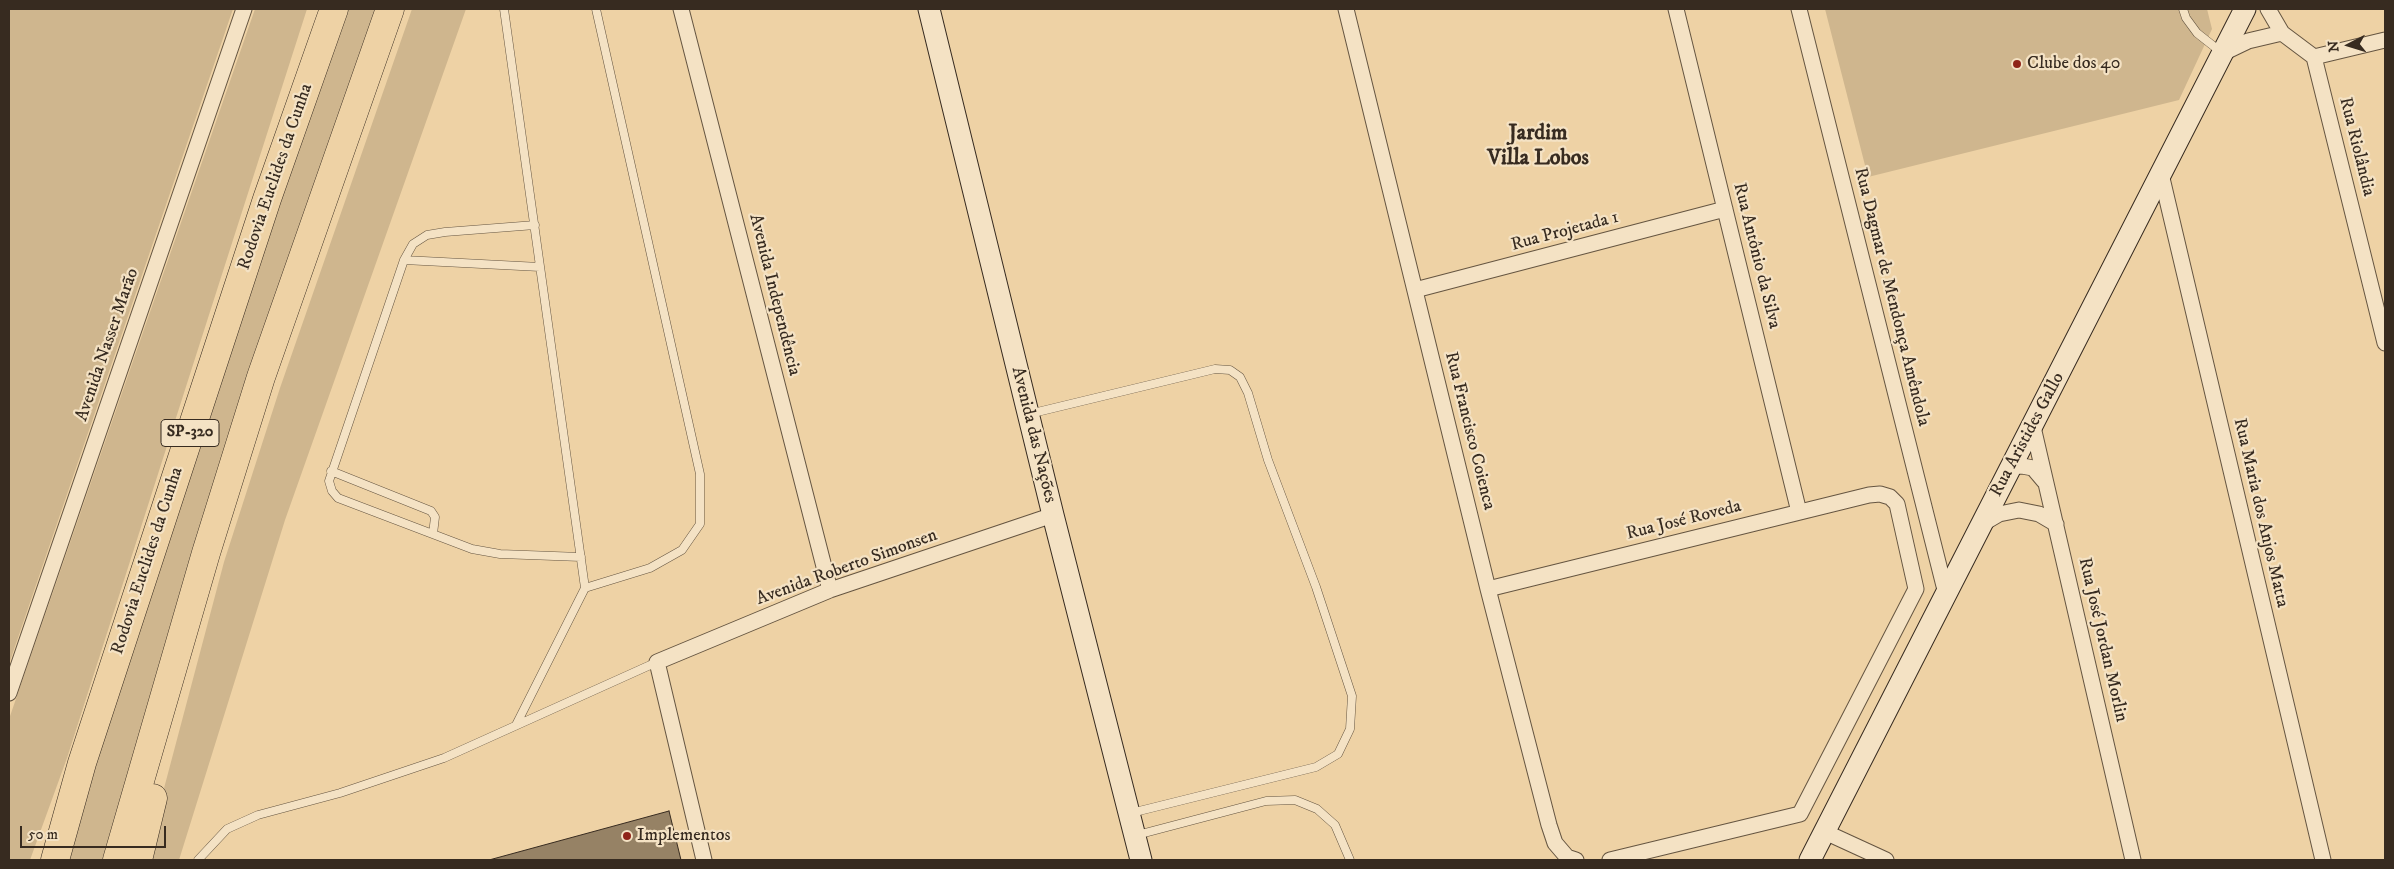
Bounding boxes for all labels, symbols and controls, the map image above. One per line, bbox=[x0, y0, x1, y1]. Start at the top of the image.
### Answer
north arrow bbox=[2324, 20, 2374, 70]
text: N bbox=[2325, 40, 2344, 53]
place label: Clube dos 40 bbox=[2027, 53, 2120, 75]
marker: Clube dos 40 bbox=[2011, 58, 2023, 70]
street label: Rodovia Euclides da Cunha bbox=[234, 81, 318, 273]
street label: Rua Riolândia bbox=[2333, 95, 2379, 199]
district label: Jardim Villa Lobos bbox=[1487, 121, 1589, 172]
street label: Rua Dagmar de Mendonça Amêndola bbox=[1848, 165, 1934, 429]
street label: Rua Antônio da Silva bbox=[1727, 181, 1785, 331]
street label: Rua Projetada 1 bbox=[1509, 207, 1621, 257]
street label: Avenida Independência bbox=[743, 212, 805, 378]
street label: Avenida Nasser Marão bbox=[72, 266, 144, 424]
street label: Rua Francisco Coienca bbox=[1439, 350, 1499, 512]
street label: Avenida das Nações bbox=[1006, 365, 1060, 505]
street label: Rua Aristides Gallo bbox=[1986, 369, 2070, 501]
street label: Rua Maria dos Anjos Matta bbox=[2228, 416, 2292, 610]
road number: SP-320 bbox=[161, 419, 219, 446]
street label: Rodovia Euclides da Cunha bbox=[108, 465, 188, 657]
street label: Rua José Roveda bbox=[1624, 496, 1744, 546]
street label: Avenida Roberto Simonsen bbox=[753, 525, 941, 611]
street label: Rua José Jordan Morlin bbox=[2073, 556, 2131, 724]
scale bar bbox=[22, 816, 169, 848]
text: 50 m bbox=[28, 825, 58, 844]
place label: Implementos bbox=[637, 825, 730, 847]
marker: Implementos bbox=[621, 830, 633, 842]

